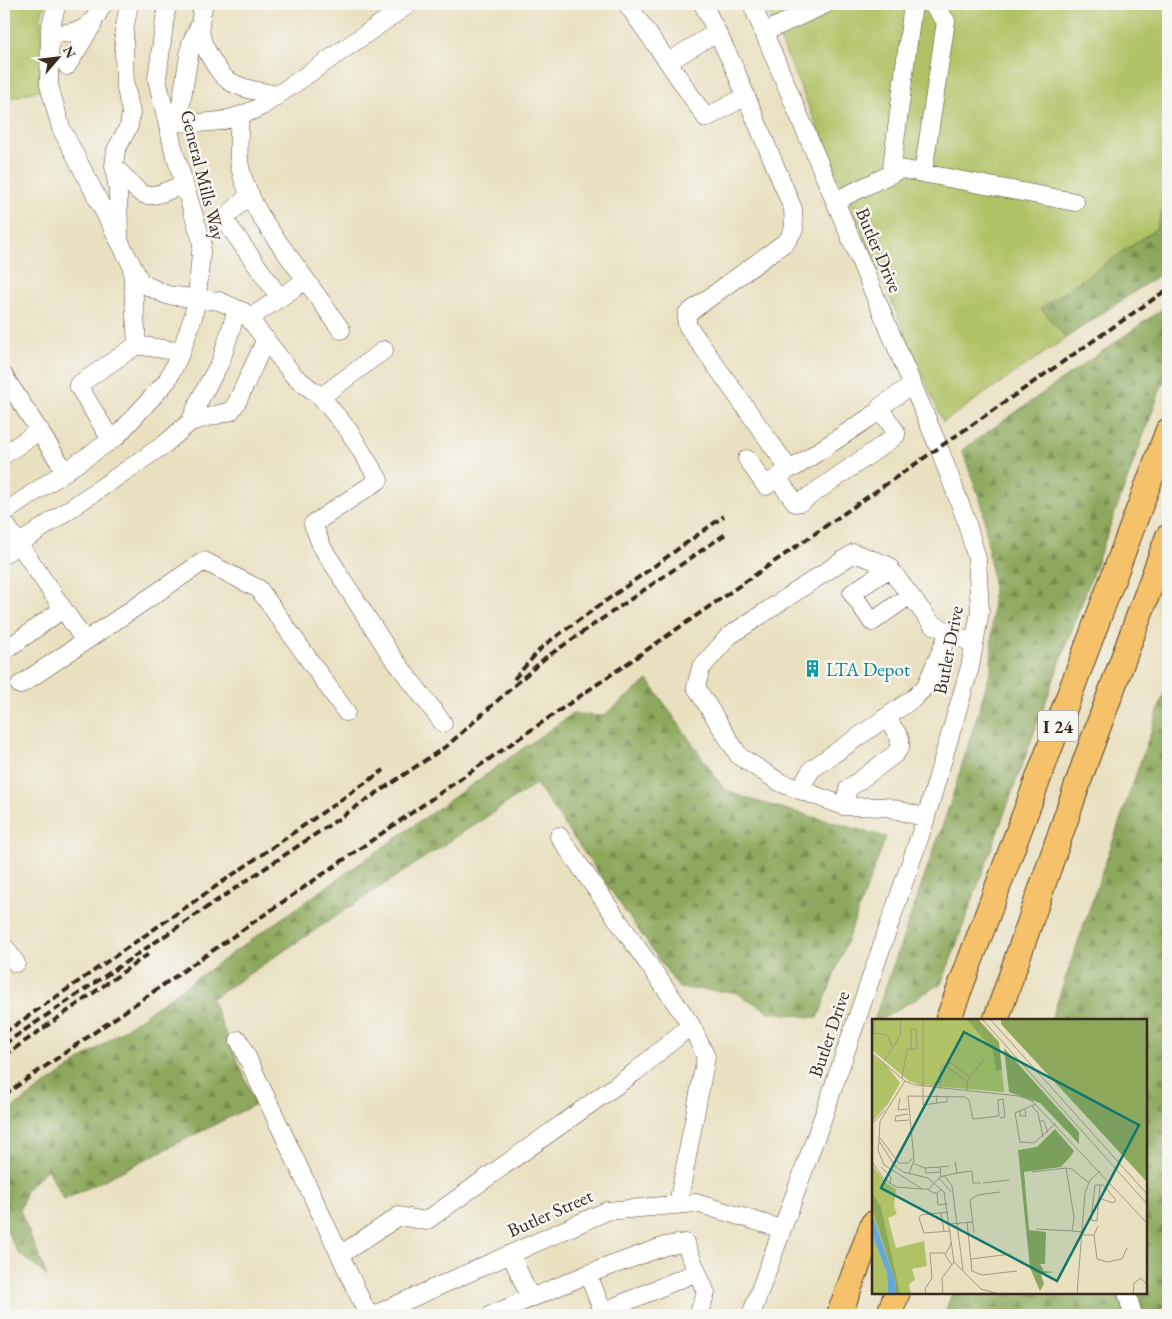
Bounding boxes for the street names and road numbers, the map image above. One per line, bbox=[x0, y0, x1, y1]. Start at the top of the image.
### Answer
street label: General Mills Way bbox=[175, 107, 231, 243]
street label: Butler Drive bbox=[850, 204, 908, 296]
street label: Butler Drive bbox=[927, 604, 969, 696]
road number: I 24 bbox=[1038, 710, 1078, 741]
street label: Butler Drive bbox=[803, 987, 855, 1081]
street label: Butler Street bbox=[503, 1183, 597, 1243]

